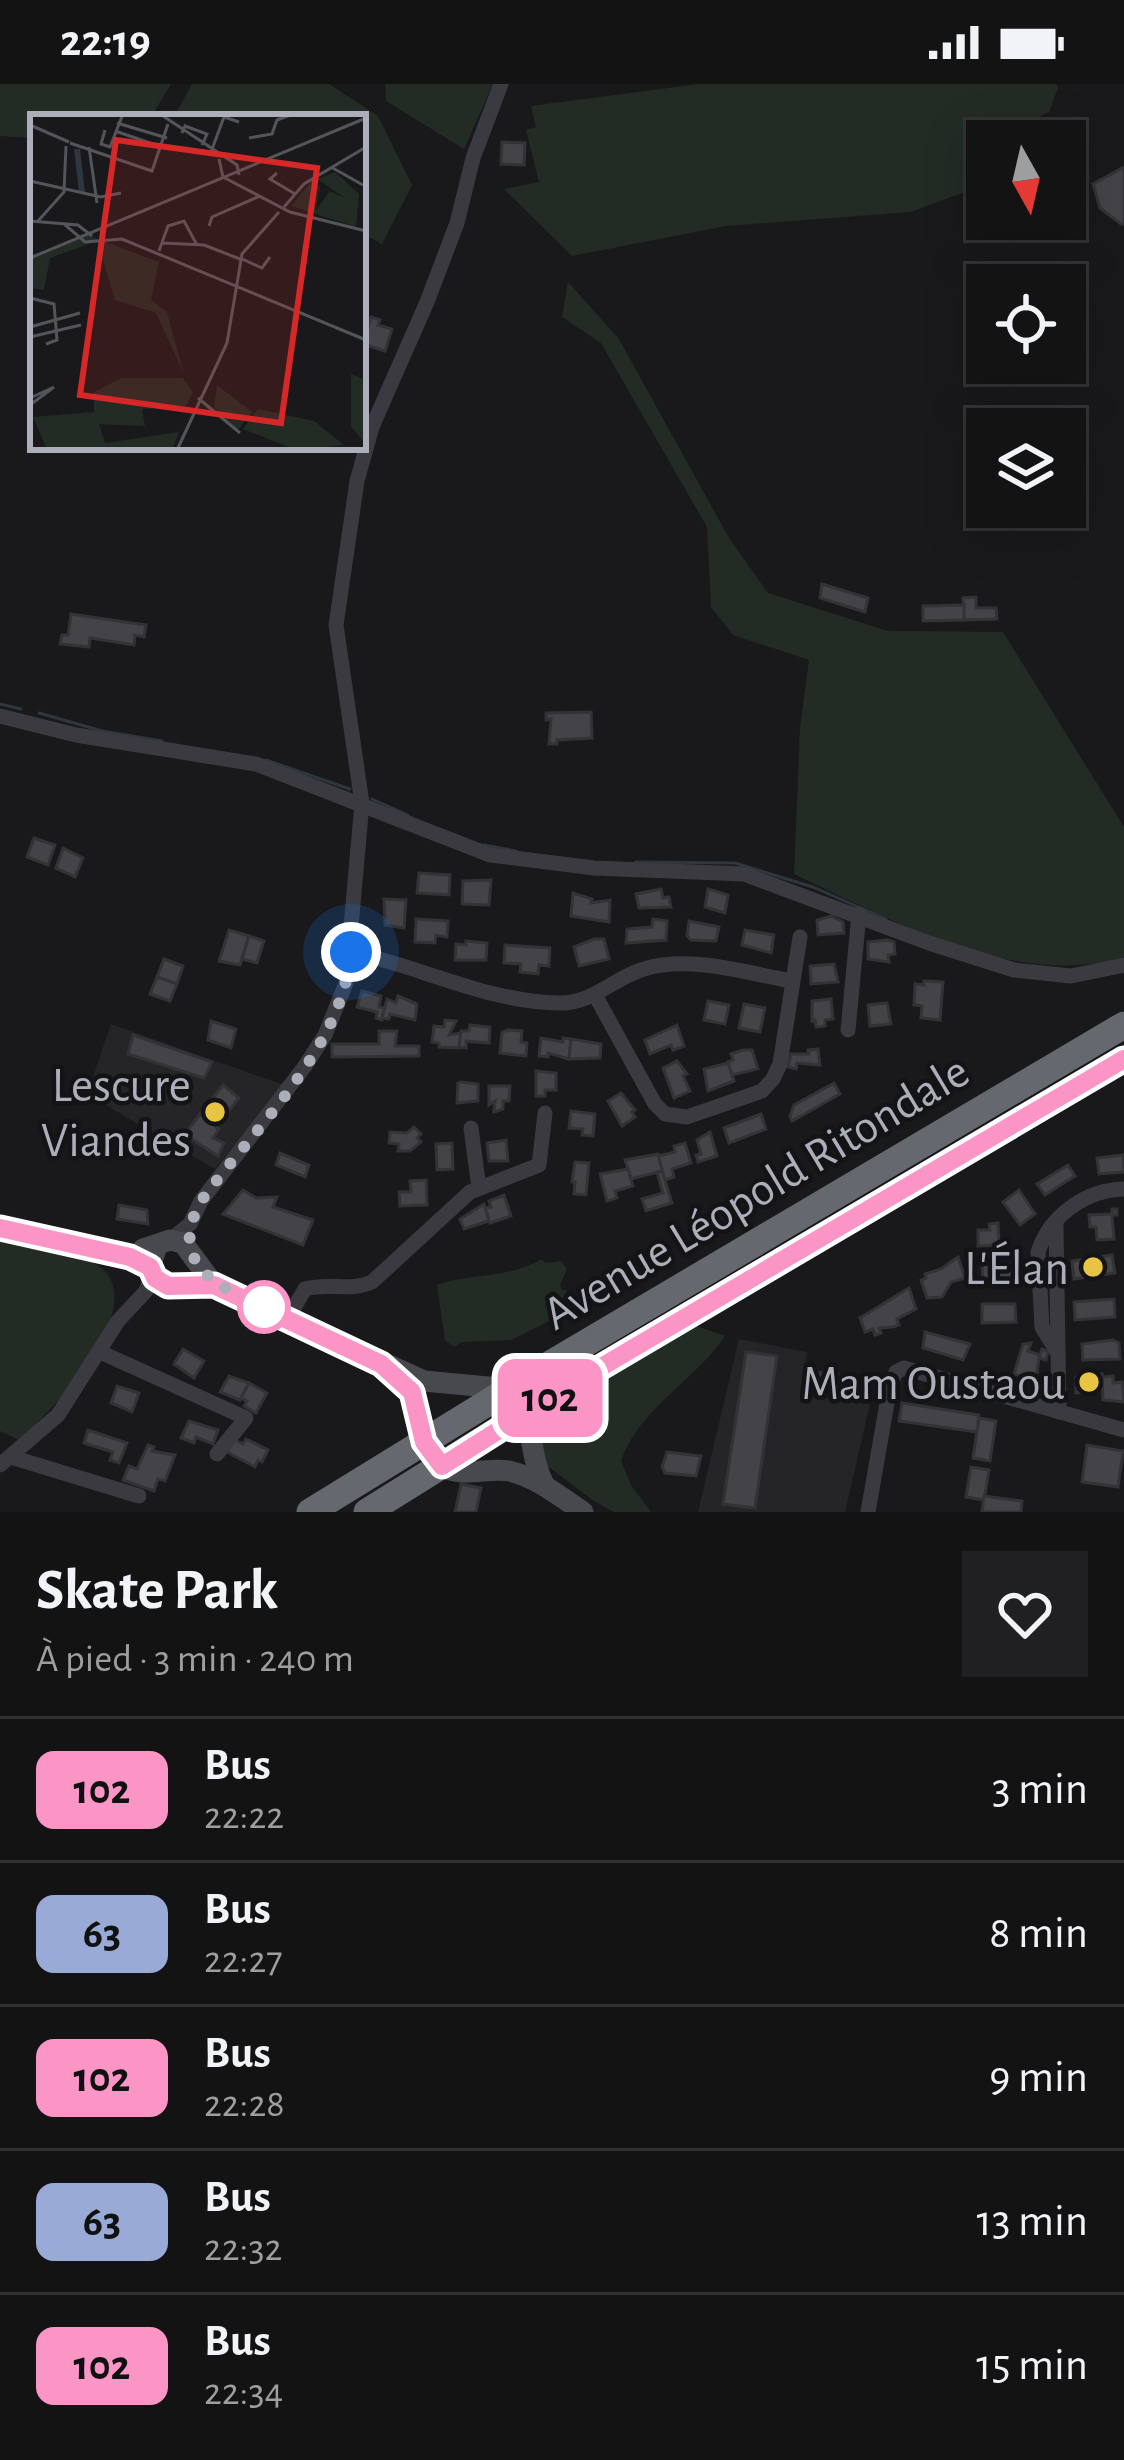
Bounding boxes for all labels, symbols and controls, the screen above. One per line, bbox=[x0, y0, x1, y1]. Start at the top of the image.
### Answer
text: 22:19 bbox=[60, 19, 151, 64]
inset map bbox=[30, 114, 366, 450]
north arrow bbox=[966, 120, 1086, 240]
map controls bbox=[966, 120, 1086, 528]
button: locate bbox=[966, 264, 1086, 384]
button: layers bbox=[966, 408, 1086, 528]
your location bbox=[321, 922, 381, 982]
street label: Avenue Léopold Ritondale bbox=[535, 1048, 978, 1340]
place label: Lescure Viandes bbox=[41, 1063, 191, 1166]
marker: Lescure Viandes bbox=[202, 1099, 228, 1125]
place label: L'Élan bbox=[964, 1241, 1069, 1294]
marker: L'Élan bbox=[1080, 1254, 1106, 1280]
unlabelled marker bbox=[239, 1282, 289, 1332]
line badge: 102 bbox=[481, 1359, 619, 1437]
place label: Mam Oustaou bbox=[801, 1361, 1065, 1409]
marker: Mam Oustaou bbox=[1076, 1369, 1102, 1395]
text: 102 bbox=[522, 1377, 578, 1419]
button: heart bbox=[962, 1551, 1088, 1677]
text: Skate Park bbox=[36, 1562, 278, 1619]
text: À pied · 3 min · 240 m bbox=[36, 1640, 354, 1679]
text: Bus bbox=[204, 1743, 271, 1788]
text: 3 min bbox=[992, 1767, 1088, 1812]
text: 102 bbox=[74, 1769, 130, 1811]
text: 22:22 bbox=[204, 1797, 284, 1836]
text: Bus bbox=[204, 1887, 271, 1932]
text: 8 min bbox=[989, 1911, 1088, 1956]
text: 63 bbox=[83, 1913, 121, 1955]
text: 22:27 bbox=[204, 1941, 282, 1980]
text: Bus bbox=[204, 2031, 271, 2076]
text: 9 min bbox=[989, 2055, 1088, 2100]
text: 102 bbox=[74, 2057, 130, 2099]
text: 22:28 bbox=[204, 2085, 285, 2124]
text: Bus bbox=[204, 2175, 271, 2220]
text: 13 min bbox=[976, 2199, 1088, 2244]
text: 63 bbox=[83, 2201, 121, 2243]
text: 22:32 bbox=[204, 2229, 282, 2268]
text: Bus bbox=[204, 2319, 271, 2364]
text: 15 min bbox=[976, 2343, 1088, 2388]
text: 102 bbox=[74, 2345, 130, 2387]
text: 22:34 bbox=[204, 2373, 283, 2412]

